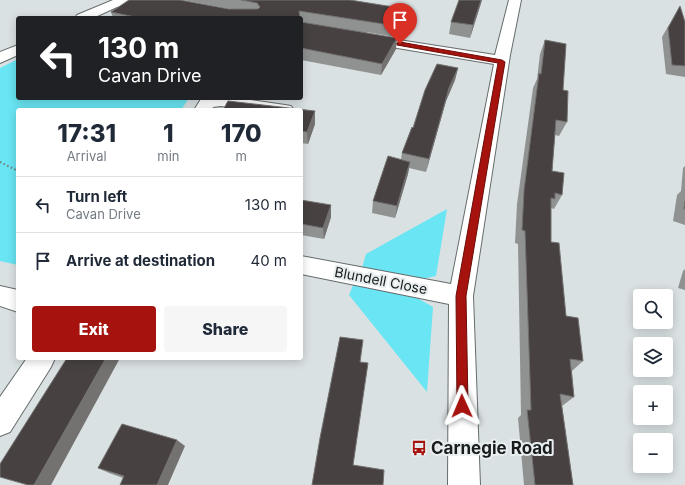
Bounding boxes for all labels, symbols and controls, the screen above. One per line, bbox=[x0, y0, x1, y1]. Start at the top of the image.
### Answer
pin bbox=[383, 3, 417, 44]
icon: arrive bbox=[389, 9, 411, 31]
text: 130 m bbox=[98, 31, 179, 65]
icon: left bbox=[32, 32, 84, 84]
text: Cavan Drive bbox=[98, 65, 202, 86]
text: 17:31 bbox=[57, 119, 116, 148]
text: 1 bbox=[163, 119, 174, 148]
text: 170 bbox=[221, 119, 262, 148]
text: Arrival bbox=[67, 148, 107, 164]
text: min bbox=[157, 148, 180, 164]
text: m bbox=[236, 148, 247, 164]
text: Turn left bbox=[66, 187, 127, 206]
icon: left bbox=[32, 194, 54, 216]
text: 130 m bbox=[245, 195, 287, 214]
text: Cavan Drive bbox=[66, 206, 141, 222]
icon: arrive bbox=[32, 250, 54, 272]
text: Arrive at destination bbox=[66, 251, 215, 270]
text: 40 m bbox=[250, 251, 287, 270]
street label: Blundell Close bbox=[333, 263, 429, 297]
map controls bbox=[633, 289, 673, 473]
button: search bbox=[633, 289, 673, 329]
button: Exit bbox=[32, 306, 156, 352]
button: Share bbox=[164, 306, 287, 352]
button: layers bbox=[633, 337, 673, 377]
position arrow bbox=[441, 385, 483, 427]
button: + bbox=[633, 385, 673, 425]
button: − bbox=[633, 433, 673, 473]
place label: Carnegie Road bbox=[431, 438, 553, 458]
bus stop icon: Carnegie Road bbox=[410, 439, 428, 457]

